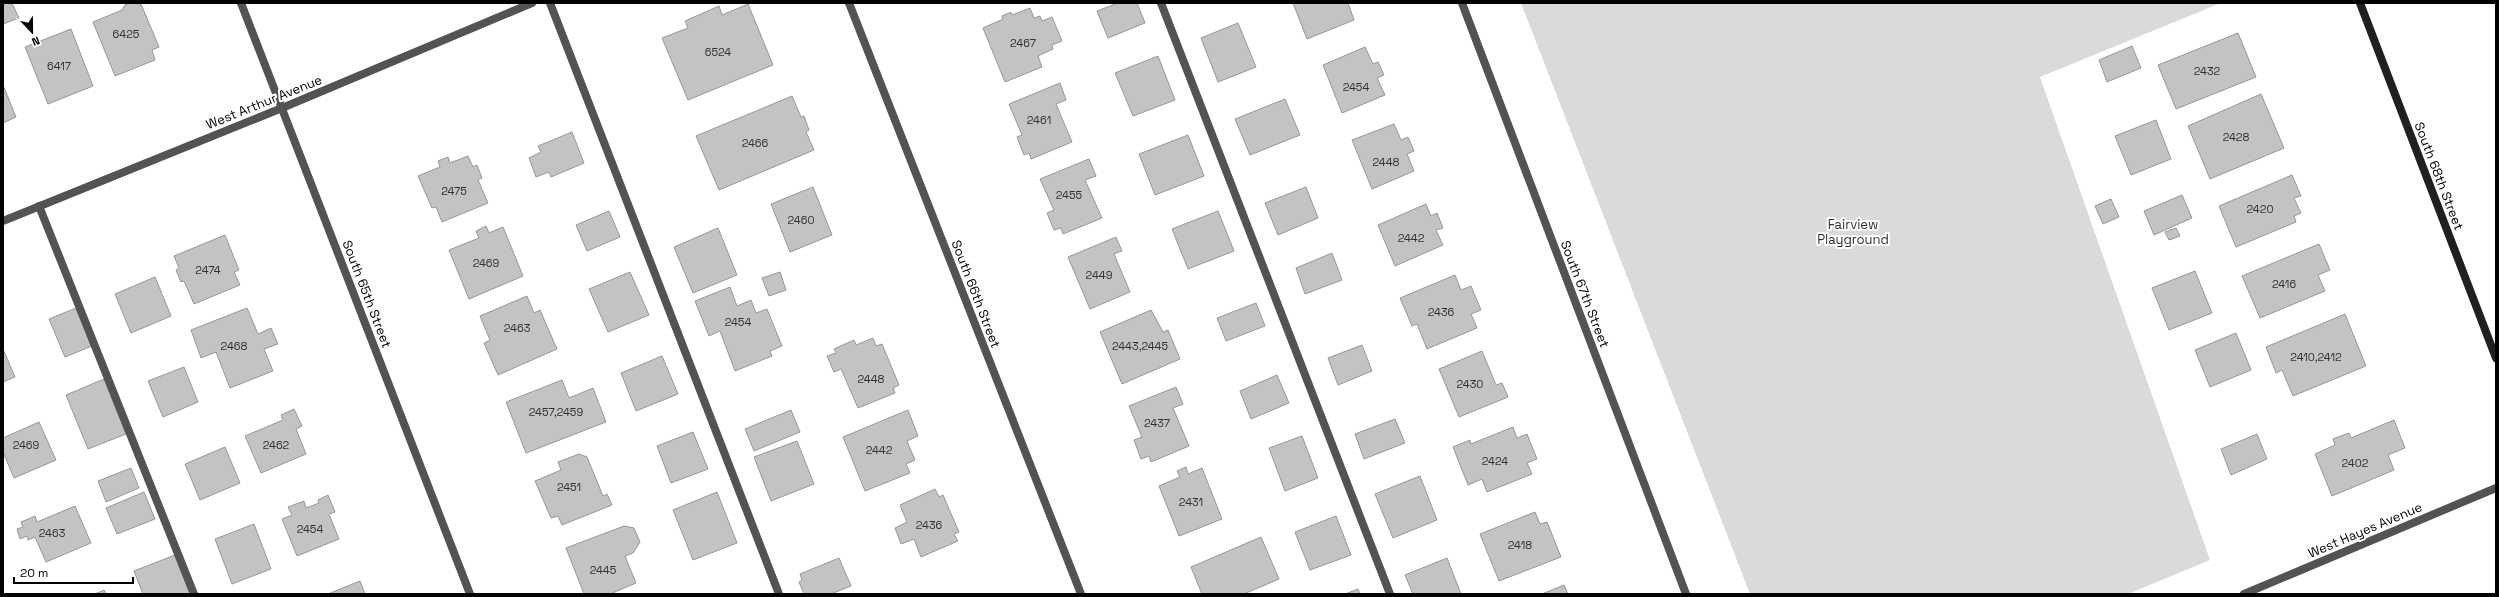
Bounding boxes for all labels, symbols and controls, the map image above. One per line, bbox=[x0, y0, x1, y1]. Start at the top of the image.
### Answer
north arrow bbox=[12, 12, 52, 52]
house number: 6425 bbox=[113, 27, 140, 41]
text: N bbox=[30, 33, 42, 49]
house number: 2467 bbox=[1010, 36, 1036, 50]
house number: 6524 bbox=[705, 45, 731, 59]
house number: 6417 bbox=[47, 59, 71, 73]
house number: 2432 bbox=[2194, 64, 2221, 78]
street label: West Arthur Avenue bbox=[204, 71, 324, 133]
house number: 2454 bbox=[1343, 80, 1369, 94]
house number: 2461 bbox=[1027, 113, 1051, 127]
street label: South 68th Street bbox=[2411, 120, 2467, 232]
house number: 2428 bbox=[2223, 130, 2249, 144]
house number: 2466 bbox=[742, 136, 769, 150]
house number: 2448 bbox=[1373, 155, 1400, 169]
house number: 2475 bbox=[441, 184, 467, 198]
house number: 2455 bbox=[1056, 188, 1083, 202]
house number: 2420 bbox=[2247, 202, 2273, 216]
house number: 2460 bbox=[788, 213, 814, 227]
park label: Fairview Playground bbox=[1817, 216, 1889, 248]
house number: 2442 bbox=[1398, 231, 1425, 245]
street label: South 65th Street bbox=[339, 238, 395, 350]
street label: South 66th Street bbox=[948, 238, 1004, 350]
street label: South 67th Street bbox=[1557, 238, 1613, 350]
house number: 2469 bbox=[473, 256, 500, 270]
house number: 2474 bbox=[195, 263, 221, 277]
house number: 2449 bbox=[1086, 268, 1113, 282]
house number: 2416 bbox=[2272, 277, 2296, 291]
house number: 2436 bbox=[1428, 305, 1455, 319]
house number: 2454 bbox=[725, 315, 751, 329]
house number: 2463 bbox=[504, 321, 531, 335]
house number: 2468 bbox=[221, 339, 248, 353]
house number: 2443,2445 bbox=[1112, 339, 1168, 353]
house number: 2410,2412 bbox=[2290, 350, 2342, 364]
house number: 2448 bbox=[858, 372, 885, 386]
house number: 2430 bbox=[1457, 377, 1483, 391]
house number: 2457,2459 bbox=[529, 405, 583, 419]
house number: 2437 bbox=[1144, 416, 1170, 430]
house number: 2469 bbox=[13, 438, 40, 452]
house number: 2462 bbox=[263, 438, 290, 452]
house number: 2442 bbox=[866, 443, 893, 457]
house number: 2424 bbox=[1482, 454, 1508, 468]
house number: 2402 bbox=[2342, 456, 2369, 470]
house number: 2451 bbox=[557, 480, 581, 494]
house number: 2431 bbox=[1179, 495, 1203, 509]
street label: West Hayes Avenue bbox=[2305, 498, 2425, 562]
house number: 2436 bbox=[916, 518, 943, 532]
house number: 2454 bbox=[297, 522, 323, 536]
house number: 2463 bbox=[39, 526, 66, 540]
house number: 2418 bbox=[1508, 538, 1532, 552]
scale bar bbox=[14, 559, 133, 585]
house number: 2445 bbox=[590, 563, 617, 577]
text: 20 m bbox=[20, 565, 48, 581]

